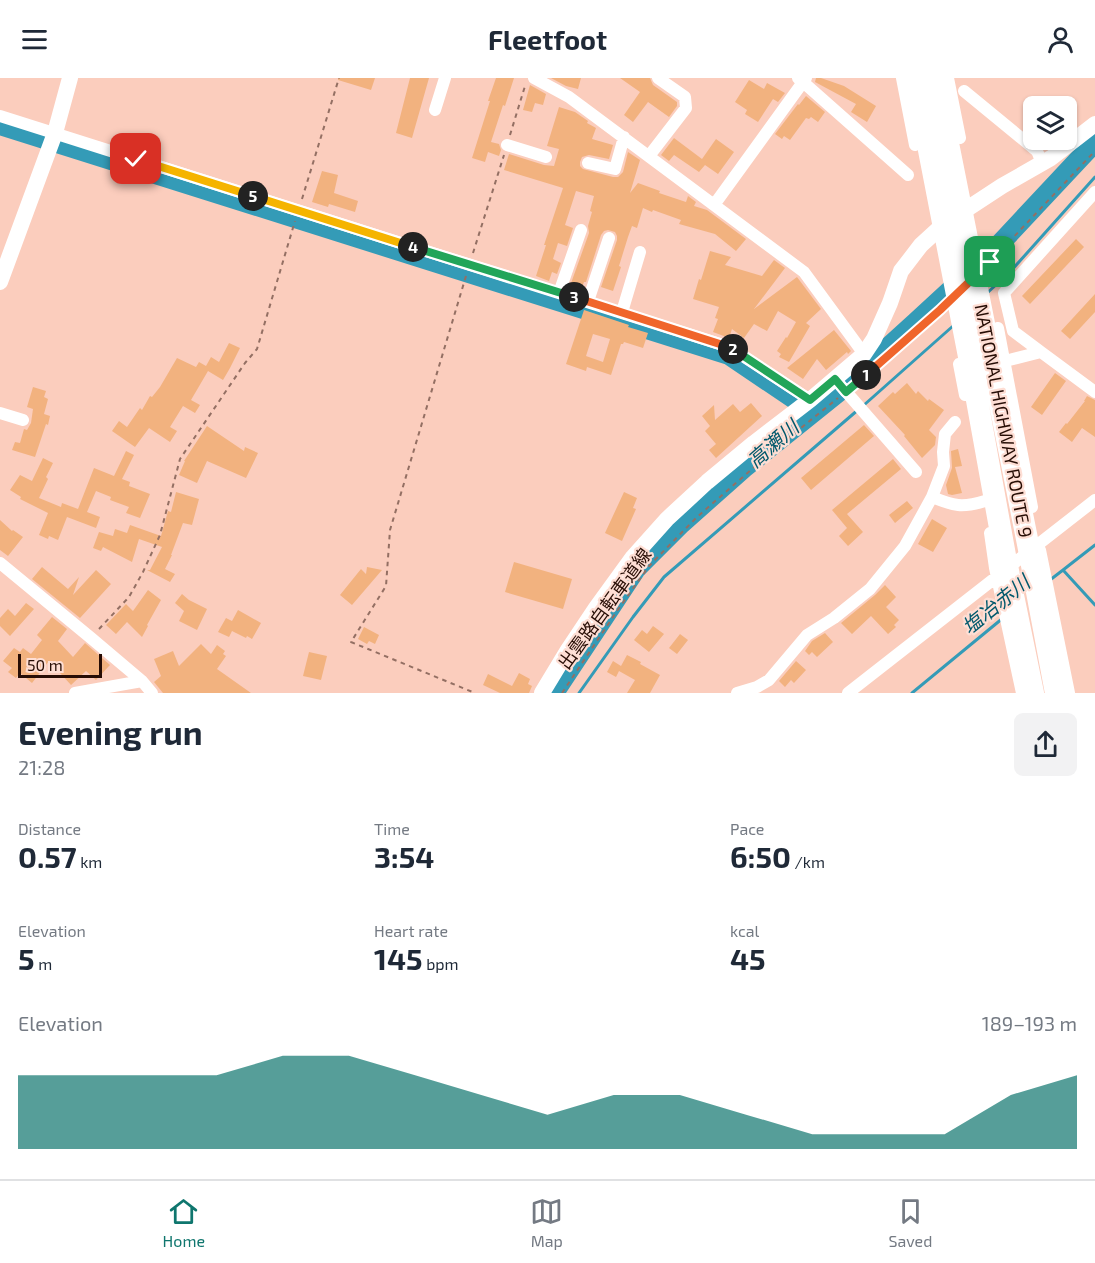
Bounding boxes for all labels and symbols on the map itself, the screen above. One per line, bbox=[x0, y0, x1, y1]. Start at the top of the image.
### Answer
pin bbox=[110, 133, 161, 184]
pin: 5 bbox=[238, 181, 268, 211]
pin: 4 bbox=[398, 232, 428, 262]
pin bbox=[964, 236, 1015, 287]
pin: 3 bbox=[559, 282, 589, 312]
street label: NATIONAL HIGHWAY ROUTE 9 bbox=[971, 302, 1037, 539]
pin: 2 bbox=[718, 334, 748, 364]
pin: 1 bbox=[851, 360, 881, 390]
water label: 高瀬川 bbox=[742, 413, 804, 472]
street label: 出雲路自転車道線 bbox=[553, 544, 655, 673]
water label: 塩冶赤川 bbox=[957, 568, 1036, 639]
scale bar bbox=[18, 651, 102, 678]

